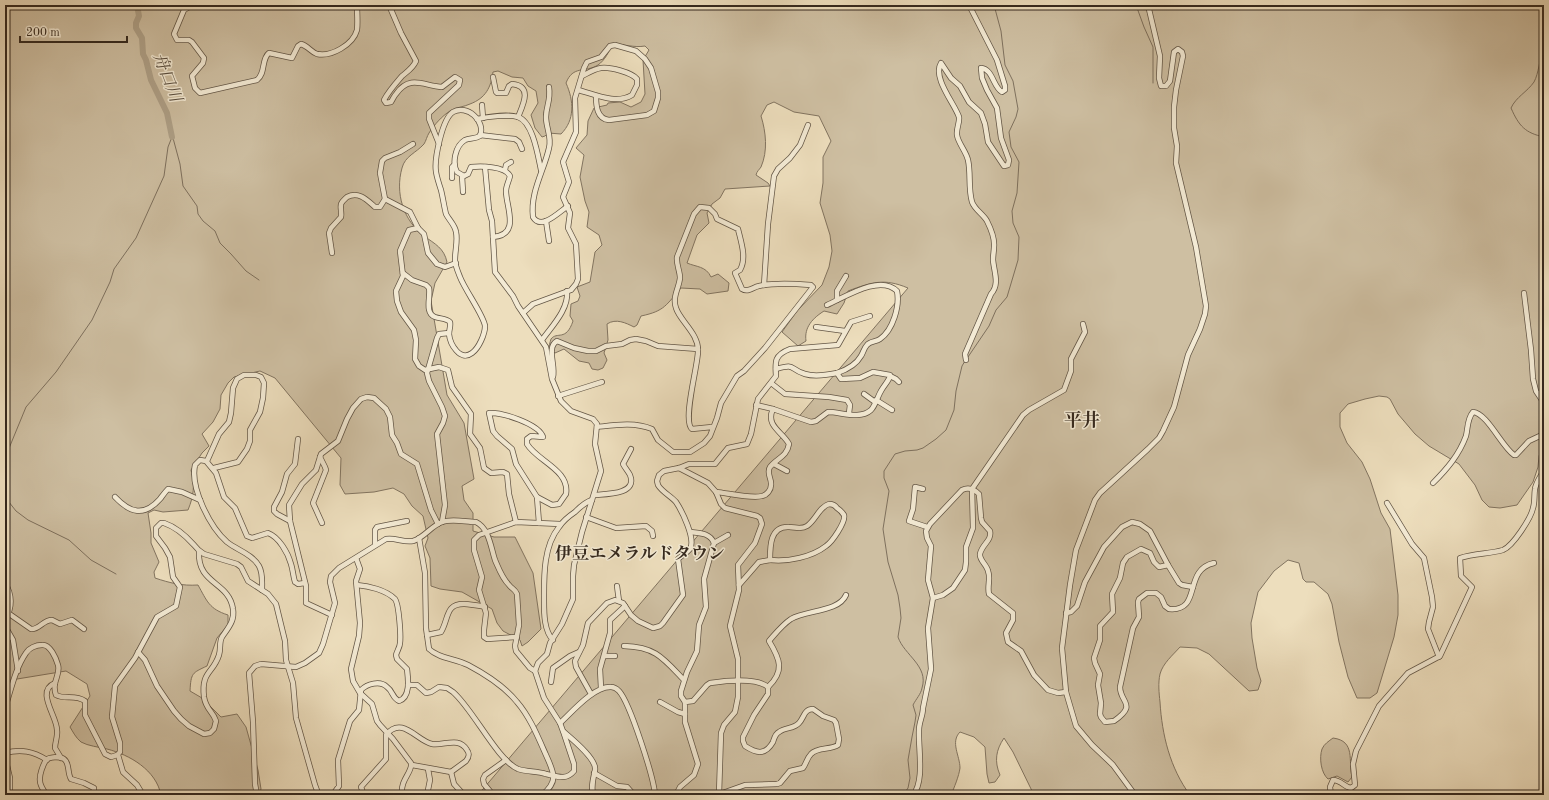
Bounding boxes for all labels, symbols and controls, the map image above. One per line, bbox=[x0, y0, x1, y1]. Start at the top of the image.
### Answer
scale bar bbox=[20, 18, 127, 44]
text: 200 m bbox=[26, 27, 60, 39]
water label: 舟口川 bbox=[150, 50, 186, 106]
district label: 平井 bbox=[1064, 410, 1100, 430]
district label: 伊豆エメラルドタウン bbox=[555, 544, 725, 563]

